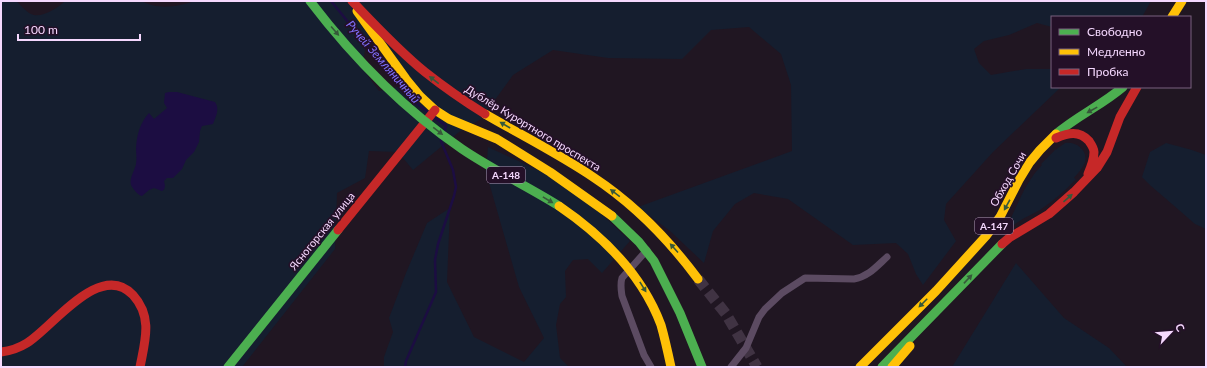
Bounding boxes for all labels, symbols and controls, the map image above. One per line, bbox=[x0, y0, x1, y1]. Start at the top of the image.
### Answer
scale bar bbox=[18, 16, 140, 42]
legend bbox=[1051, 16, 1191, 88]
water label: Ручей Земляничный bbox=[343, 17, 423, 106]
text: 100 m bbox=[24, 22, 58, 37]
text: Свободно bbox=[1087, 24, 1143, 39]
one-way arrow bbox=[330, 26, 340, 36]
text: Медленно bbox=[1087, 44, 1146, 59]
text: Пробка bbox=[1087, 64, 1128, 79]
one-way arrow bbox=[429, 76, 440, 84]
street label: Дублёр Курортного проспекта bbox=[463, 82, 603, 173]
one-way arrow bbox=[1086, 107, 1098, 113]
one-way arrow bbox=[499, 122, 511, 129]
one-way arrow bbox=[433, 127, 443, 135]
street label: Обход Сочи bbox=[987, 149, 1029, 209]
road number: А-148 bbox=[487, 167, 525, 183]
street label: Ясногорская улица bbox=[286, 189, 357, 273]
one-way arrow bbox=[610, 189, 621, 198]
one-way arrow bbox=[1063, 193, 1074, 202]
one-way arrow bbox=[542, 197, 554, 204]
one-way arrow bbox=[1004, 199, 1011, 210]
road number: А-147 bbox=[975, 218, 1013, 234]
one-way arrow bbox=[670, 243, 679, 253]
one-way arrow bbox=[963, 273, 972, 284]
one-way arrow bbox=[639, 281, 646, 293]
one-way arrow bbox=[918, 298, 928, 308]
north arrow bbox=[1151, 312, 1191, 352]
text: С bbox=[1173, 321, 1188, 334]

